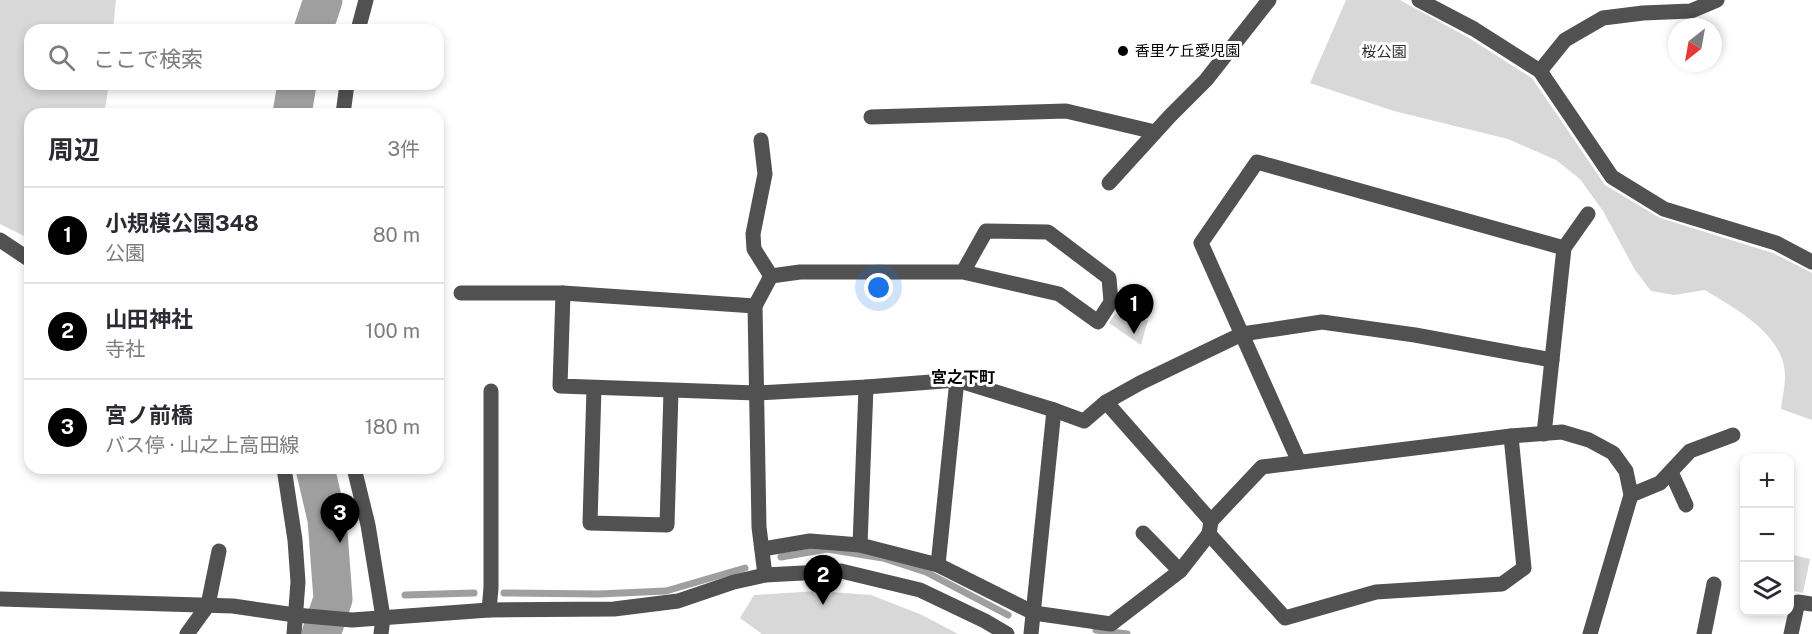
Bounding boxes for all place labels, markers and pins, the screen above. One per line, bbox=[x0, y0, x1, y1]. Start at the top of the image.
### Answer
place label: 香里ケ丘愛児園 bbox=[1135, 42, 1240, 59]
marker: 香里ケ丘愛児園 bbox=[1116, 44, 1130, 58]
pin: 1 bbox=[1114, 284, 1154, 334]
pin: 3 bbox=[320, 494, 360, 543]
pin: 2 bbox=[804, 556, 842, 605]

